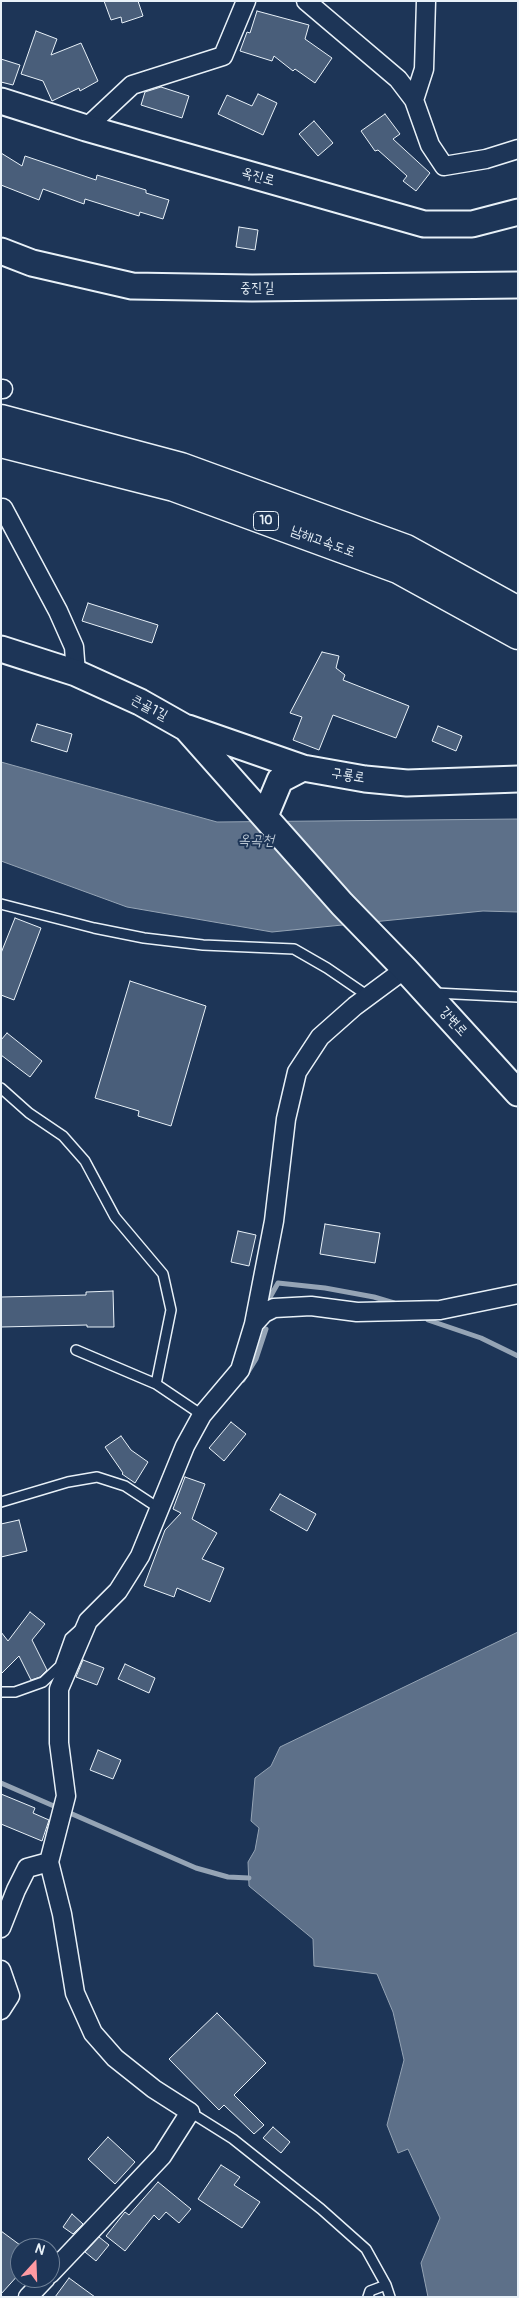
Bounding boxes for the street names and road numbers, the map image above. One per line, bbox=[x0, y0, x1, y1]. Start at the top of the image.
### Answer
street label: 옥진로 bbox=[239, 164, 277, 190]
street label: 중진길 bbox=[240, 280, 274, 296]
road number: 10 bbox=[254, 512, 278, 530]
street label: 남해고속도로 bbox=[288, 523, 358, 561]
street label: 큰골1길 bbox=[128, 691, 170, 725]
street label: 구룡로 bbox=[330, 765, 366, 787]
street label: 강변로 bbox=[435, 1004, 471, 1040]

